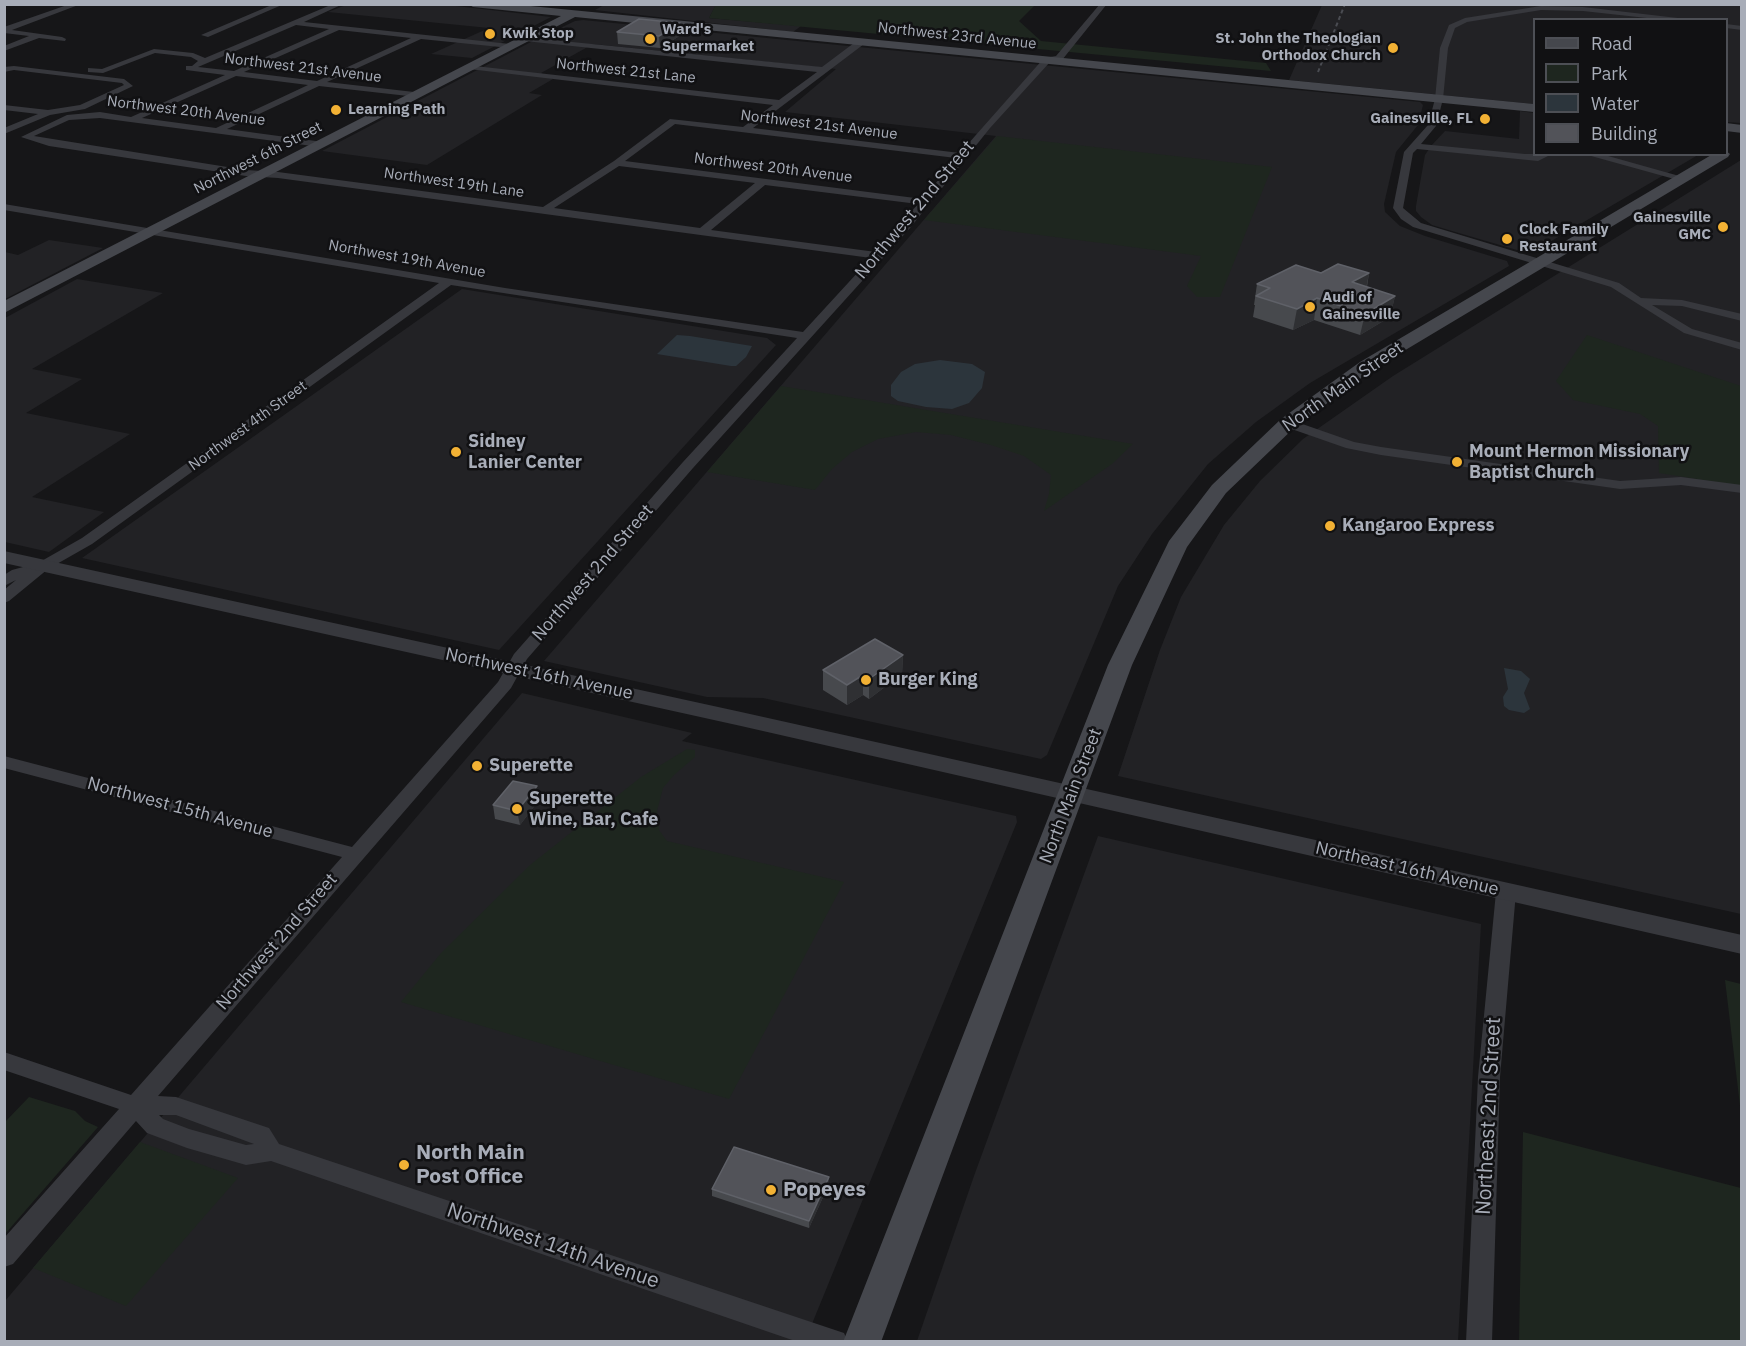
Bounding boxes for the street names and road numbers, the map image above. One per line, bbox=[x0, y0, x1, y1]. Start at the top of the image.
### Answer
street label: Northwest 23rd Avenue bbox=[877, 19, 1037, 53]
street label: Northwest 21st Avenue bbox=[223, 49, 383, 87]
street label: Northwest 21st Lane bbox=[555, 55, 697, 87]
street label: Northwest 20th Avenue bbox=[106, 92, 266, 130]
street label: Northwest 21st Avenue bbox=[739, 106, 899, 144]
street label: Northwest 6th Street bbox=[191, 118, 325, 198]
street label: Northwest 2nd Street bbox=[851, 136, 979, 284]
street label: Northwest 20th Avenue bbox=[693, 149, 853, 187]
street label: Northwest 19th Lane bbox=[383, 164, 525, 202]
street label: Northwest 19th Avenue bbox=[327, 236, 487, 282]
street label: North Main Street bbox=[1278, 337, 1408, 437]
street label: Northwest 4th Street bbox=[185, 377, 311, 475]
street label: Northwest 2nd Street bbox=[528, 500, 658, 646]
street label: Northwest 16th Avenue bbox=[443, 644, 635, 704]
street label: North Main Street bbox=[1035, 725, 1107, 867]
street label: Northwest 15th Avenue bbox=[85, 773, 275, 843]
street label: Northeast 16th Avenue bbox=[1313, 837, 1501, 901]
street label: Northwest 2nd Street bbox=[212, 869, 342, 1015]
street label: Northeast 2nd Street bbox=[1471, 1016, 1507, 1216]
street label: Northwest 14th Avenue bbox=[443, 1198, 663, 1294]

